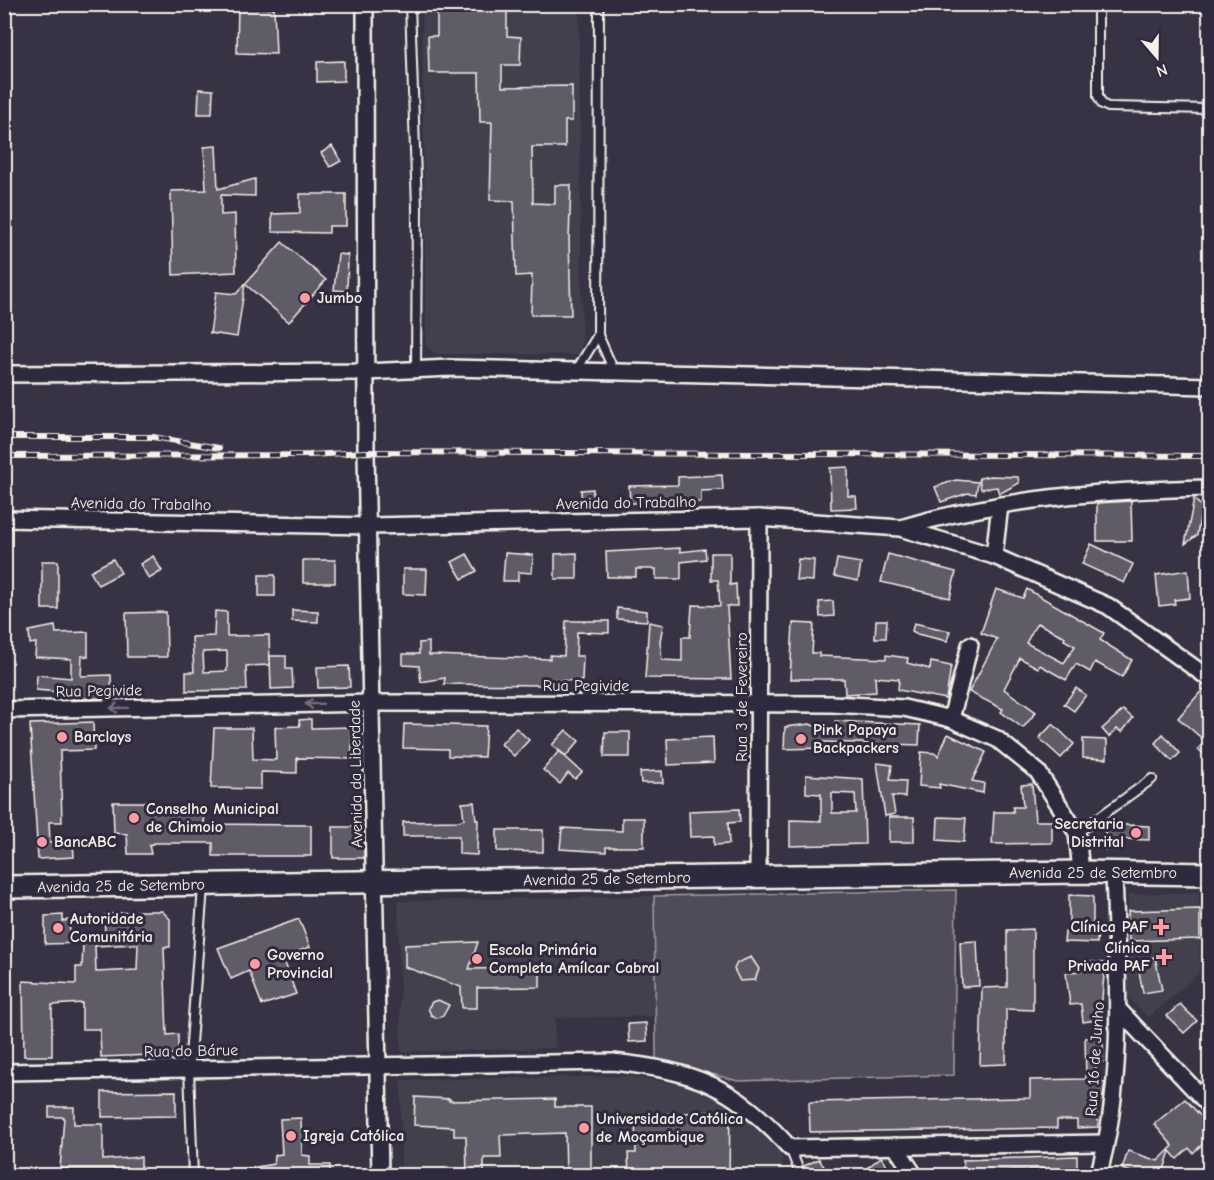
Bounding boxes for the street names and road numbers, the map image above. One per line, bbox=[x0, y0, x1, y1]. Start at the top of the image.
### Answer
street label: Avenida do Trabalho bbox=[556, 493, 696, 513]
street label: Avenida do Trabalho bbox=[71, 494, 211, 514]
street label: Rua 3 de Fevereiro bbox=[733, 632, 751, 762]
street label: Rua Pegivide bbox=[543, 677, 629, 695]
street label: Rua Pegivide bbox=[56, 681, 142, 701]
street label: Avenida da Liberdade bbox=[346, 700, 366, 848]
street label: Avenida 25 de Setembro bbox=[1009, 864, 1177, 882]
street label: Avenida 25 de Setembro bbox=[523, 869, 691, 889]
street label: Avenida 25 de Setembro bbox=[37, 876, 205, 896]
street label: Rua 16 de Junho bbox=[1082, 1001, 1108, 1117]
street label: Rua do Bárue bbox=[144, 1041, 238, 1061]

